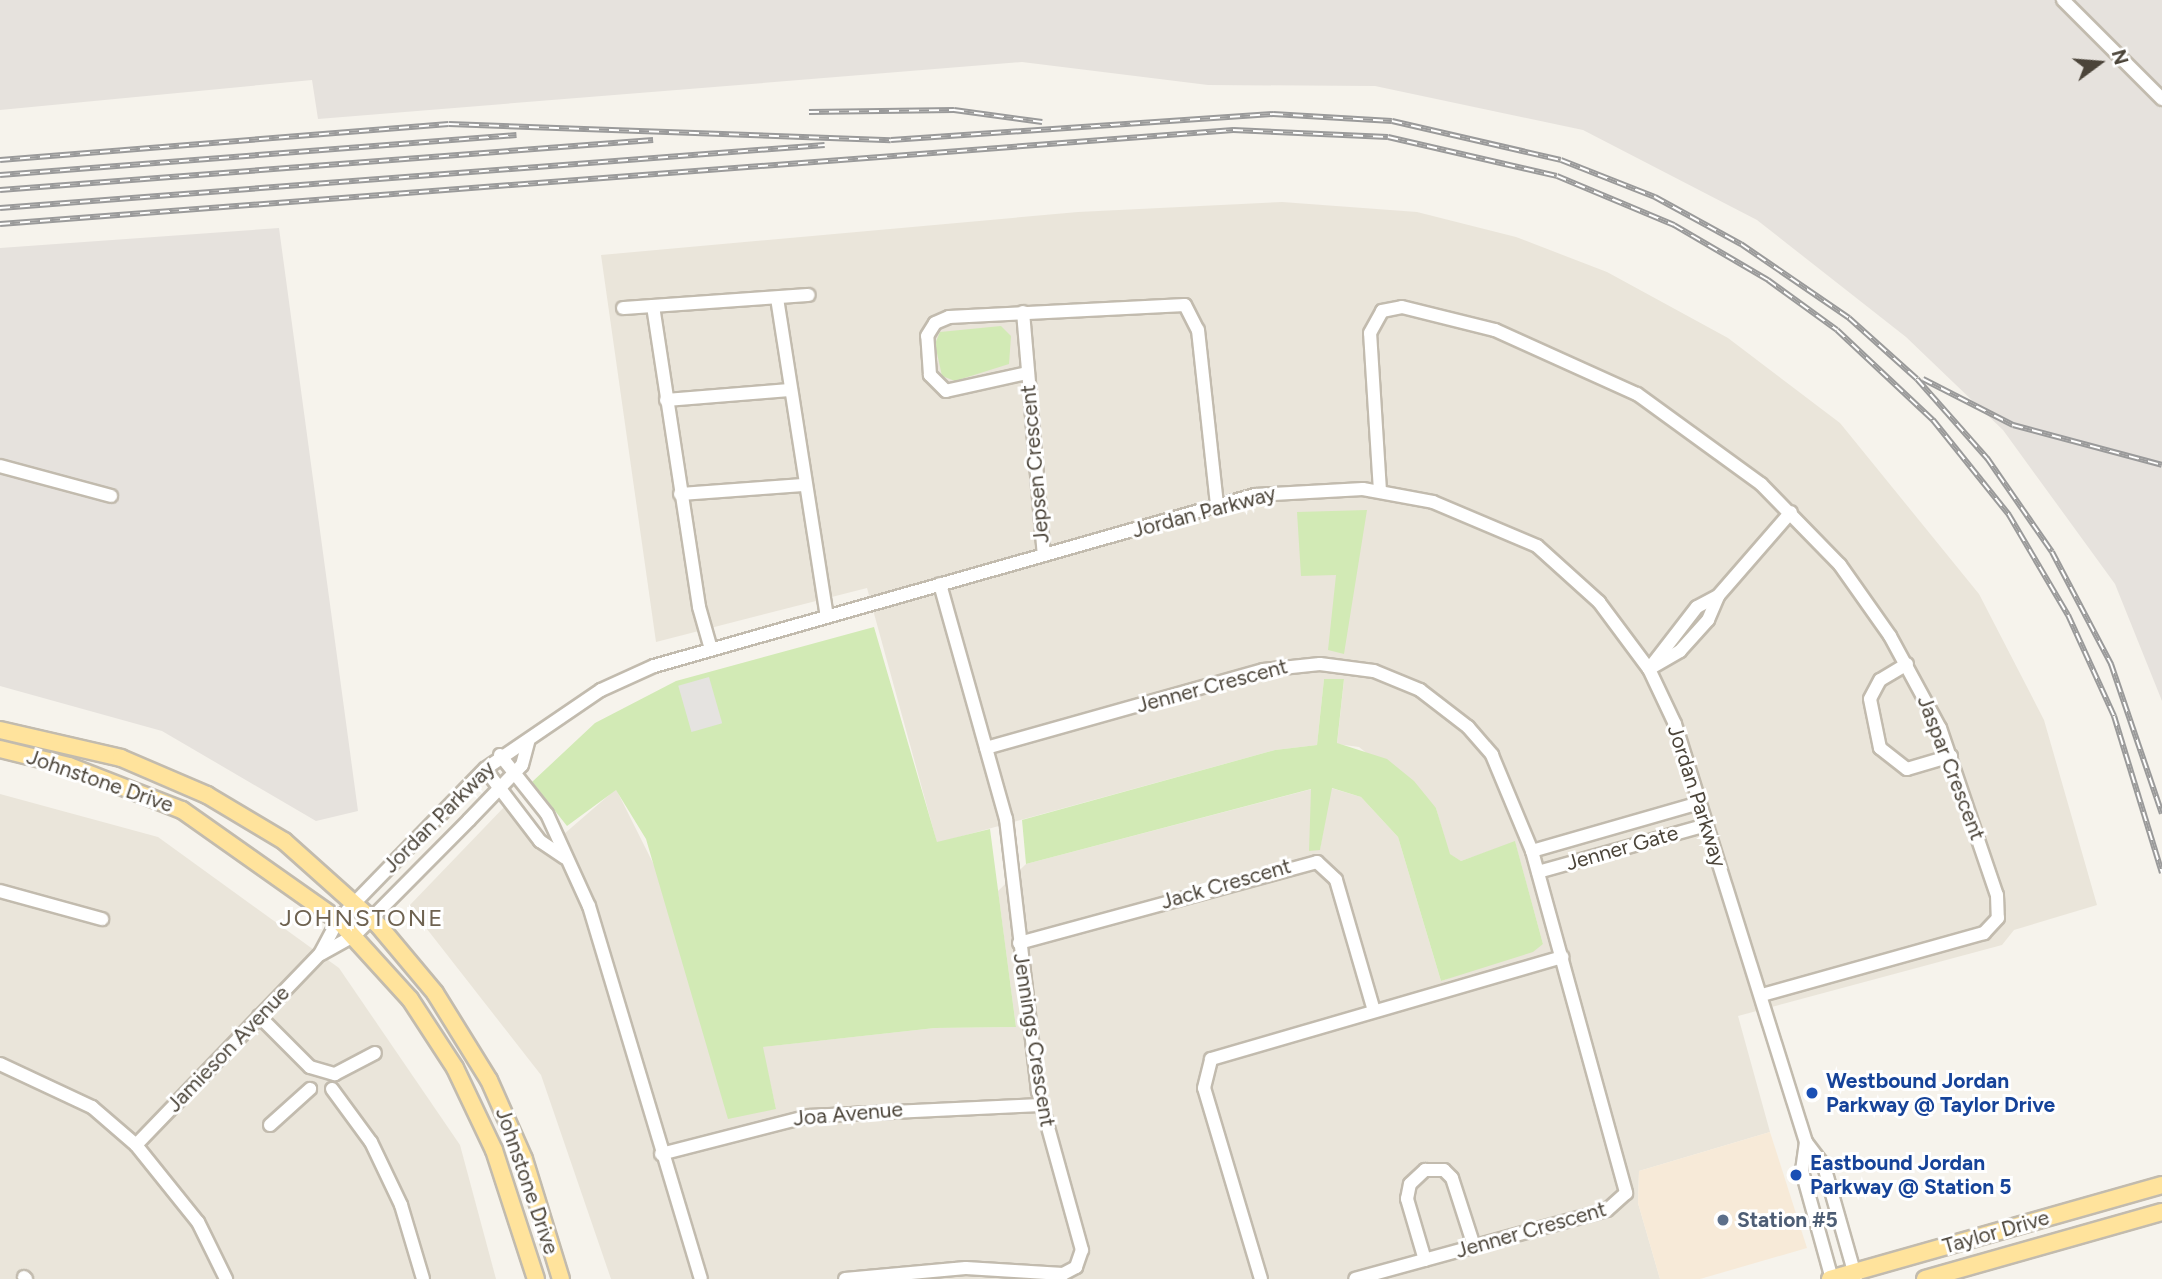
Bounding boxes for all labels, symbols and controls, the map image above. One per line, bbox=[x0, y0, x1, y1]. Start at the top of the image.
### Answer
north arrow bbox=[2064, 28, 2134, 98]
text: N bbox=[2107, 47, 2133, 67]
street label: Jepsen Crescent bbox=[1016, 384, 1054, 544]
street label: Jordan Parkway bbox=[1129, 481, 1279, 543]
street label: Jenner Crescent bbox=[1134, 654, 1290, 718]
street label: Jaspar Crescent bbox=[1912, 692, 1990, 844]
street label: Jordan Parkway bbox=[1662, 722, 1732, 870]
street label: Johnstone Drive bbox=[23, 744, 177, 818]
street label: Jordan Parkway bbox=[378, 756, 500, 878]
street label: Jenner Gate bbox=[1563, 820, 1681, 876]
street label: Jack Crescent bbox=[1158, 853, 1294, 915]
district label: JOHNSTONE bbox=[281, 904, 443, 932]
street label: Jennings Crescent bbox=[1008, 951, 1060, 1129]
street label: Jamieson Avenue bbox=[161, 981, 295, 1117]
place label: Westbound Jordan Parkway @ Taylor Drive bbox=[1826, 1068, 2055, 1118]
marker: Westbound Jordan Parkway @ Taylor Drive bbox=[1804, 1085, 1820, 1101]
street label: Joa Avenue bbox=[792, 1097, 904, 1131]
street label: Johnstone Drive bbox=[490, 1104, 564, 1258]
place label: Eastbound Jordan Parkway @ Station 5 bbox=[1810, 1150, 2011, 1200]
marker: Eastbound Jordan Parkway @ Station 5 bbox=[1788, 1167, 1804, 1183]
street label: Jenner Crescent bbox=[1453, 1196, 1609, 1264]
street label: Taylor Drive bbox=[1940, 1205, 2052, 1259]
place label: Station #5 bbox=[1737, 1207, 1838, 1233]
marker: Station #5 bbox=[1715, 1212, 1731, 1228]

